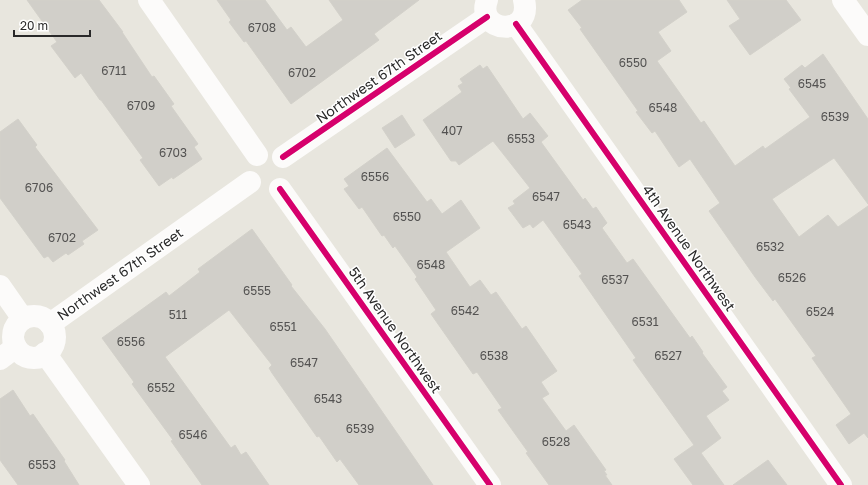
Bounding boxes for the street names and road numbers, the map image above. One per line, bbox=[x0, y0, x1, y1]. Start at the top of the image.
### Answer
street label: Northwest 67th Street bbox=[313, 27, 445, 126]
street label: 4th Avenue Northwest bbox=[639, 181, 739, 314]
street label: Northwest 67th Street bbox=[54, 224, 186, 323]
street label: 5th Avenue Northwest bbox=[345, 263, 445, 396]

